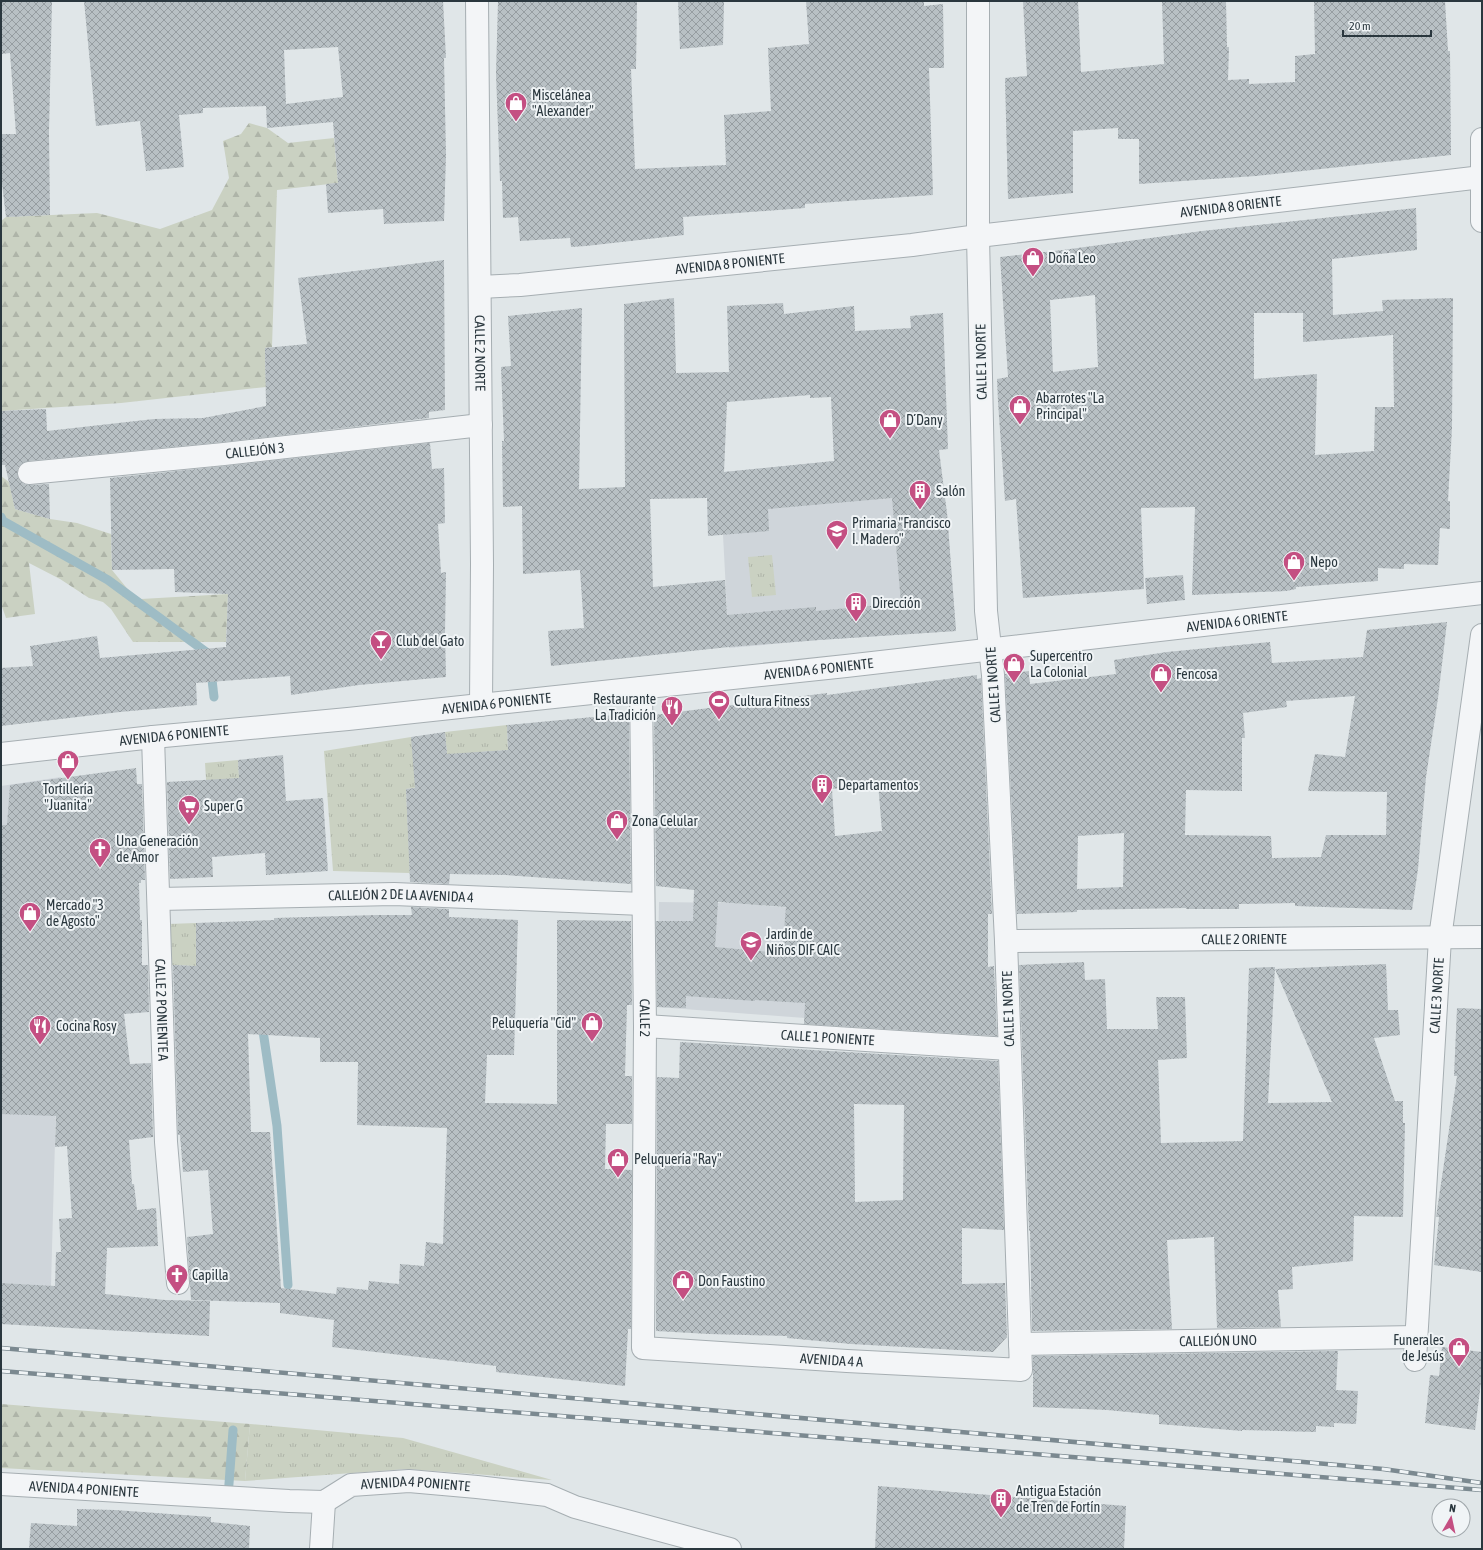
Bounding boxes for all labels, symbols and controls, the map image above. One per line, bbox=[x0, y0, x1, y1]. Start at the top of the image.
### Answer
scale bar bbox=[1343, 12, 1431, 38]
text: 20 m bbox=[1349, 19, 1371, 33]
place label: Miscelánea "Alexander" bbox=[532, 87, 594, 119]
shop icon: Miscelánea "Alexander" bbox=[503, 90, 529, 123]
street label: AVENIDA 8 ORIENTE bbox=[1179, 193, 1282, 220]
shop icon: Doña Leo bbox=[1020, 245, 1046, 278]
street label: AVENIDA 8 PONIENTE bbox=[674, 250, 785, 277]
place label: Doña Leo bbox=[1048, 250, 1096, 266]
street label: CALLE 2 NORTE bbox=[472, 315, 488, 391]
street label: CALLE 1 NORTE bbox=[972, 324, 990, 400]
place label: Abarrotes "La Principal" bbox=[1036, 390, 1104, 422]
shop icon: Abarrotes "La Principal" bbox=[1007, 393, 1033, 426]
shop icon: D´Dany bbox=[877, 407, 903, 440]
place label: D´Dany bbox=[906, 412, 943, 428]
street label: CALLEJÓN 3 bbox=[224, 439, 285, 462]
building icon: Salón bbox=[907, 478, 933, 511]
place label: Salón bbox=[936, 483, 965, 499]
place label: Primaria "Francisco I. Madero" bbox=[852, 515, 951, 547]
school or university icon: Primaria "Francisco I. Madero" bbox=[824, 518, 850, 551]
shop icon: Nepo bbox=[1281, 549, 1307, 582]
place label: Nepo bbox=[1310, 554, 1338, 570]
building icon: Dirección bbox=[843, 590, 869, 623]
place label: Dirección bbox=[872, 595, 920, 611]
street label: AVENIDA 6 ORIENTE bbox=[1185, 607, 1288, 635]
bar icon: Club del Gato bbox=[368, 628, 394, 661]
place label: Club del Gato bbox=[396, 633, 464, 649]
street label: CALLE 1 NORTE bbox=[982, 647, 1004, 723]
place label: Supercentro La Colonial bbox=[1030, 648, 1093, 680]
shop icon: Supercentro La Colonial bbox=[1001, 651, 1027, 684]
street label: AVENIDA 6 PONIENTE bbox=[763, 655, 874, 683]
shop icon: Fencosa bbox=[1148, 661, 1174, 694]
place label: Fencosa bbox=[1176, 666, 1218, 682]
sports icon: Cultura Fitness bbox=[706, 688, 732, 721]
street label: AVENIDA 6 PONIENTE bbox=[441, 689, 552, 717]
place label: Restaurante La Tradición bbox=[593, 691, 656, 723]
place label: Cultura Fitness bbox=[734, 693, 810, 709]
restaurant icon: Restaurante La Tradición bbox=[659, 694, 685, 727]
street label: AVENIDA 6 PONIENTE bbox=[119, 722, 229, 749]
shop icon: Tortillería "Juanita" bbox=[55, 748, 81, 781]
building icon: Departamentos bbox=[809, 772, 835, 805]
place label: Departamentos bbox=[838, 777, 919, 793]
place label: Tortillería "Juanita" bbox=[43, 781, 93, 813]
supermarket icon: Super G bbox=[176, 793, 202, 826]
place label: Super G bbox=[204, 798, 243, 814]
shop icon: Zona Celular bbox=[604, 808, 630, 841]
place label: Zona Celular bbox=[632, 813, 698, 829]
place label: Una Generación de Amor bbox=[116, 833, 199, 865]
church icon: Una Generación de Amor bbox=[87, 836, 113, 869]
street label: CALLEJÓN 2 DE LA AVENIDA 4 bbox=[328, 886, 475, 905]
place label: Mercado "3 de Agosto" bbox=[46, 897, 104, 929]
shop icon: Mercado "3 de Agosto" bbox=[17, 900, 43, 933]
place label: Jardín de Niños DIF CAIC bbox=[766, 926, 840, 958]
school or university icon: Jardín de Niños DIF CAIC bbox=[738, 929, 764, 962]
street label: CALLE 2 ORIENTE bbox=[1201, 931, 1287, 947]
street label: CALLE 3 NORTE bbox=[1426, 957, 1447, 1034]
street label: CALLE 2 PONIENTE A bbox=[152, 958, 171, 1061]
street label: CALLE 1 NORTE bbox=[999, 971, 1017, 1047]
street label: CALLE 2 bbox=[637, 999, 653, 1037]
shop icon: Peluquería "Cid" bbox=[579, 1010, 605, 1043]
restaurant icon: Cocina Rosy bbox=[27, 1013, 53, 1046]
place label: Peluquería "Cid" bbox=[492, 1015, 576, 1031]
place label: Cocina Rosy bbox=[56, 1018, 117, 1034]
street label: CALLE 1 PONIENTE bbox=[780, 1027, 875, 1048]
shop icon: Peluquería "Ray" bbox=[605, 1146, 631, 1179]
place label: Peluquería "Ray" bbox=[634, 1151, 722, 1167]
church icon: Capilla bbox=[164, 1262, 190, 1295]
place label: Capilla bbox=[192, 1267, 229, 1283]
shop icon: Don Faustino bbox=[670, 1268, 696, 1301]
place label: Don Faustino bbox=[698, 1273, 765, 1289]
street label: CALLEJÓN UNO bbox=[1179, 1332, 1257, 1349]
place label: Funerales de Jesús bbox=[1393, 1332, 1444, 1364]
shop icon: Funerales de Jesús bbox=[1446, 1335, 1472, 1368]
street label: AVENIDA 4 A bbox=[799, 1350, 864, 1370]
street label: AVENIDA 4 PONIENTE bbox=[360, 1473, 471, 1494]
street label: AVENIDA 4 PONIENTE bbox=[29, 1478, 139, 1500]
place label: Antigua Estación de Tren de Fortín bbox=[1016, 1483, 1101, 1515]
building icon: Antigua Estación de Tren de Fortín bbox=[988, 1486, 1014, 1519]
north arrow bbox=[1431, 1498, 1471, 1538]
text: N bbox=[1448, 1502, 1457, 1515]

